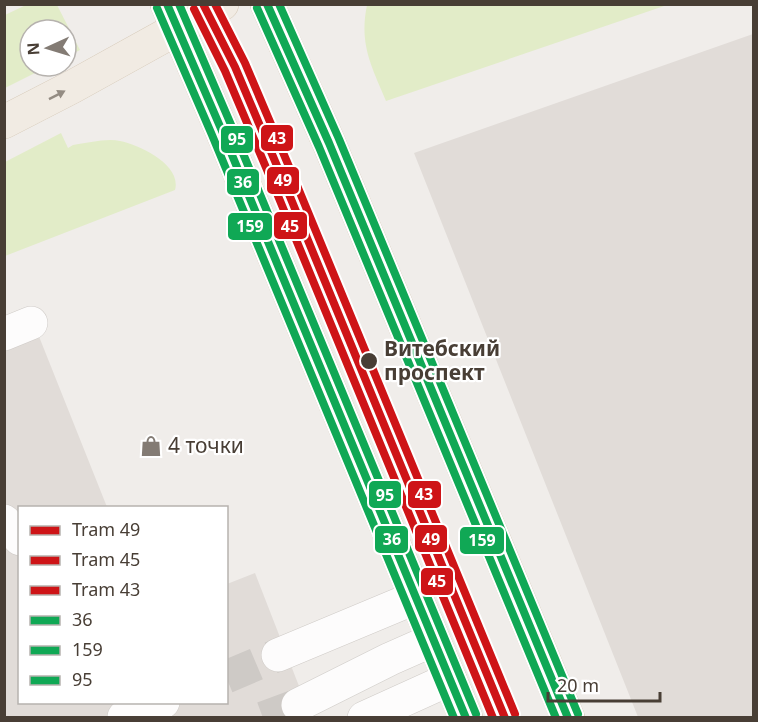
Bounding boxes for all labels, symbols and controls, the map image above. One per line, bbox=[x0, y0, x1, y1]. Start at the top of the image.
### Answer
north arrow bbox=[18, 18, 78, 78]
text: N bbox=[22, 42, 44, 56]
one-way arrow bbox=[48, 91, 65, 100]
line badge: 43 bbox=[260, 124, 294, 152]
line badge: 95 bbox=[220, 125, 254, 154]
text: 43 bbox=[268, 127, 286, 149]
text: 95 bbox=[228, 128, 246, 150]
line badge: 49 bbox=[266, 166, 300, 195]
line badge: 36 bbox=[226, 168, 260, 196]
text: 49 bbox=[274, 169, 292, 191]
text: 36 bbox=[234, 171, 252, 193]
line badge: 45 bbox=[273, 211, 308, 240]
line badge: 159 bbox=[227, 212, 273, 241]
text: 159 bbox=[236, 215, 264, 237]
text: 45 bbox=[281, 215, 299, 237]
place label: Витебский проспект bbox=[384, 334, 500, 386]
marker: Витебский проспект bbox=[359, 351, 379, 371]
place label: 4 точки bbox=[168, 431, 244, 459]
shop icon: 4 точки bbox=[139, 434, 163, 458]
line badge: 95 bbox=[368, 480, 402, 509]
line badge: 43 bbox=[407, 480, 442, 509]
text: 43 bbox=[415, 483, 433, 505]
text: 95 bbox=[376, 484, 394, 506]
legend bbox=[18, 506, 228, 704]
text: Tram 49 bbox=[72, 517, 140, 541]
line badge: 49 bbox=[414, 524, 448, 553]
line badge: 36 bbox=[374, 525, 409, 554]
line badge: 159 bbox=[459, 526, 505, 555]
text: 36 bbox=[383, 528, 401, 550]
text: 49 bbox=[422, 528, 440, 550]
text: 159 bbox=[468, 529, 496, 551]
text: Tram 45 bbox=[72, 547, 140, 571]
line badge: 45 bbox=[420, 567, 454, 596]
text: 45 bbox=[428, 570, 446, 592]
text: Tram 43 bbox=[72, 577, 140, 601]
text: 36 bbox=[72, 607, 93, 631]
text: 159 bbox=[72, 637, 103, 661]
scale bar bbox=[548, 665, 660, 703]
text: 95 bbox=[72, 667, 93, 691]
text: 20 m bbox=[557, 673, 599, 697]

